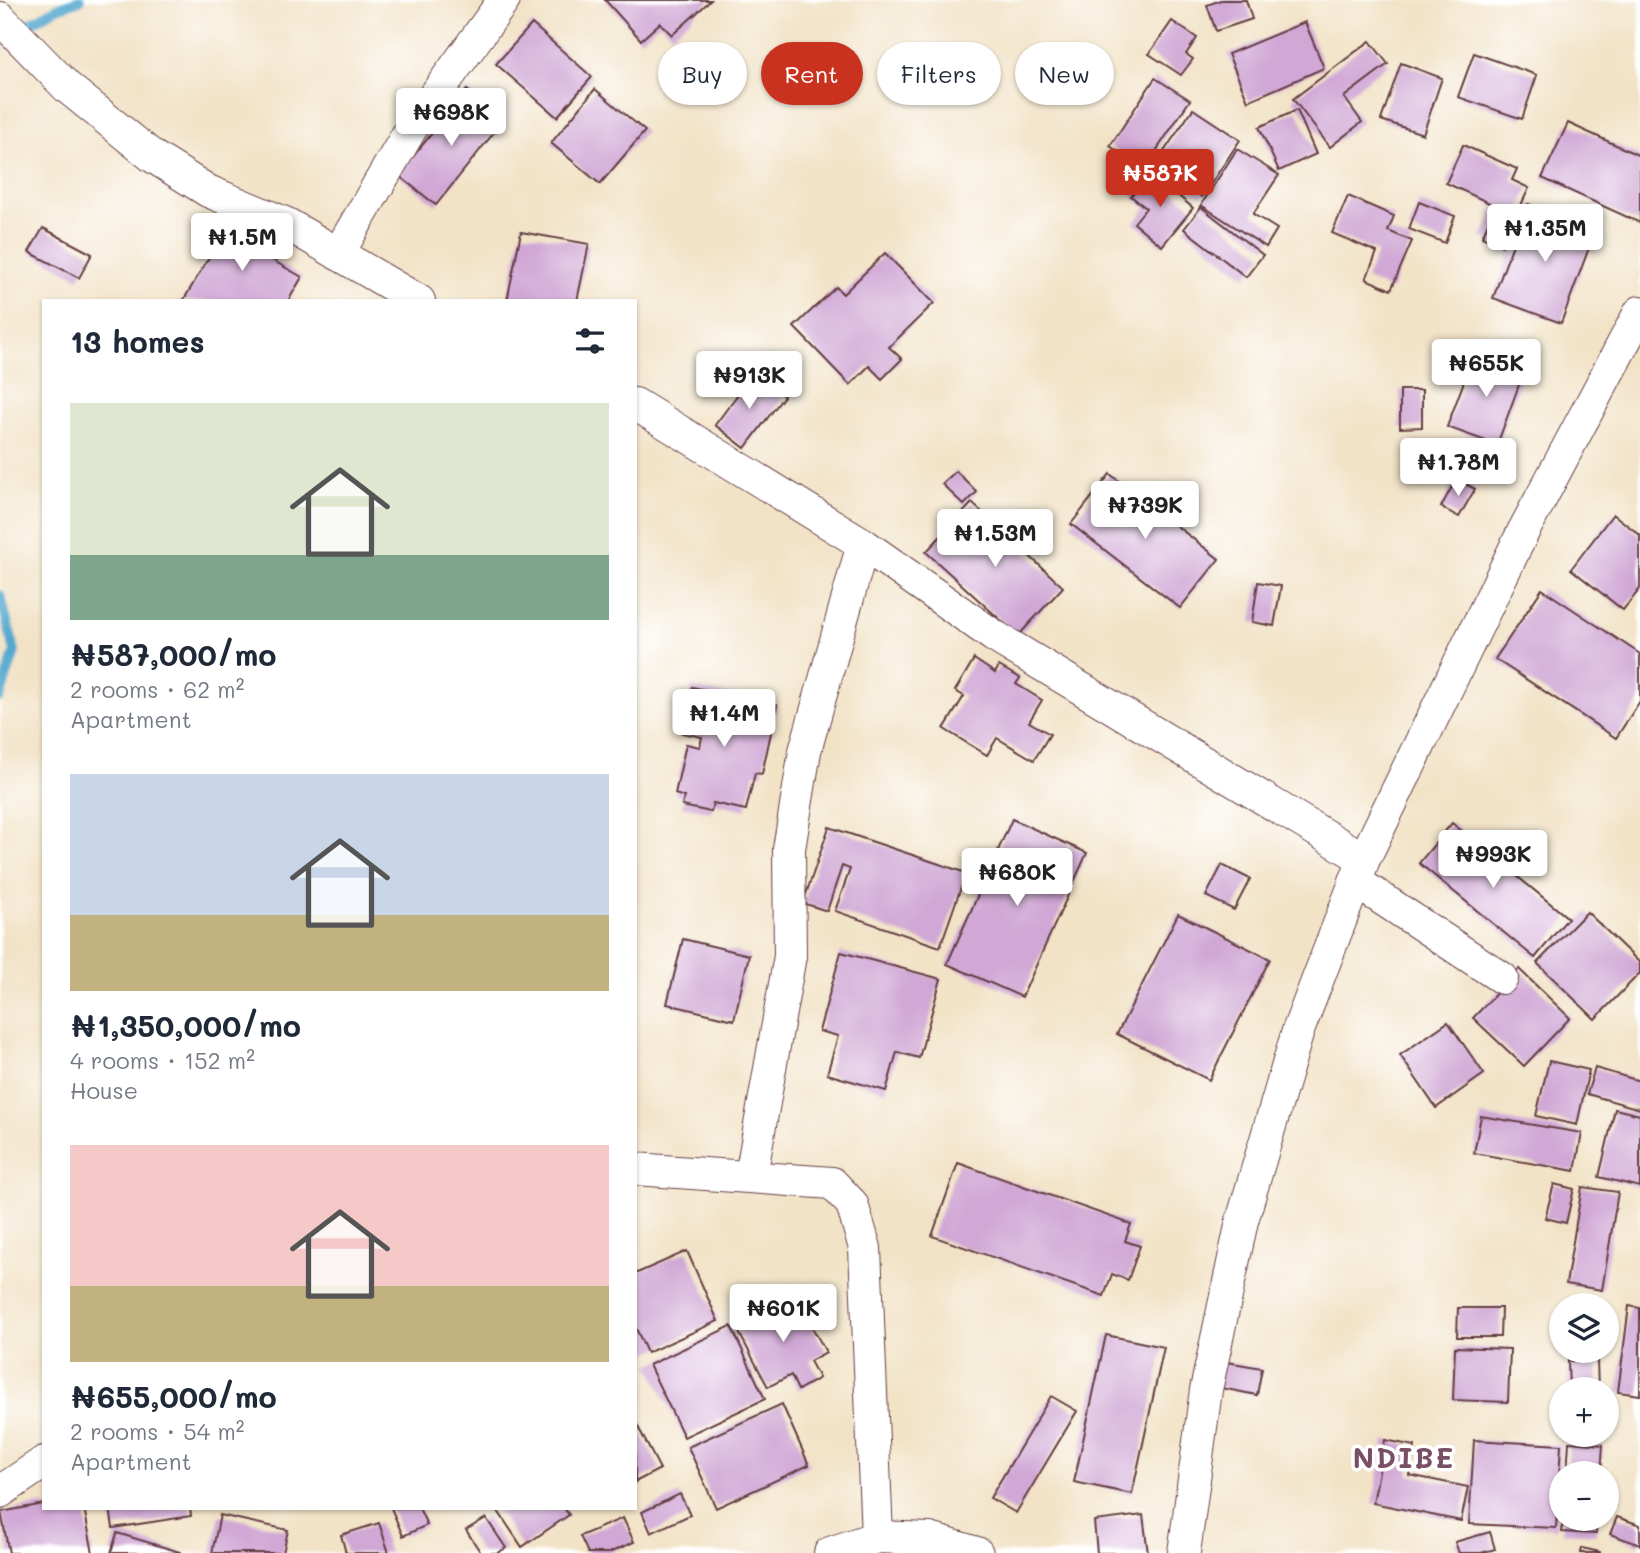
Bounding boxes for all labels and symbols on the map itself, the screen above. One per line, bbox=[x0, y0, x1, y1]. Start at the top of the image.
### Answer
pin: ₦698K bbox=[402, 88, 500, 148]
pin: ₦587K bbox=[1111, 150, 1209, 209]
pin: ₦1.35M bbox=[1488, 204, 1602, 264]
pin: ₦1.5M bbox=[193, 214, 291, 273]
pin: ₦655K bbox=[1437, 340, 1535, 399]
pin: ₦913K bbox=[700, 352, 798, 411]
pin: ₦1.78M bbox=[1401, 438, 1515, 498]
pin: ₦739K bbox=[1096, 482, 1194, 541]
pin: ₦1.53M bbox=[938, 510, 1052, 569]
pin: ₦1.4M bbox=[675, 690, 773, 749]
pin: ₦993K bbox=[1444, 830, 1542, 890]
pin: ₦680K bbox=[968, 848, 1066, 908]
pin: ₦601K bbox=[734, 1284, 832, 1344]
district label: NDIBE bbox=[1353, 1439, 1455, 1475]

